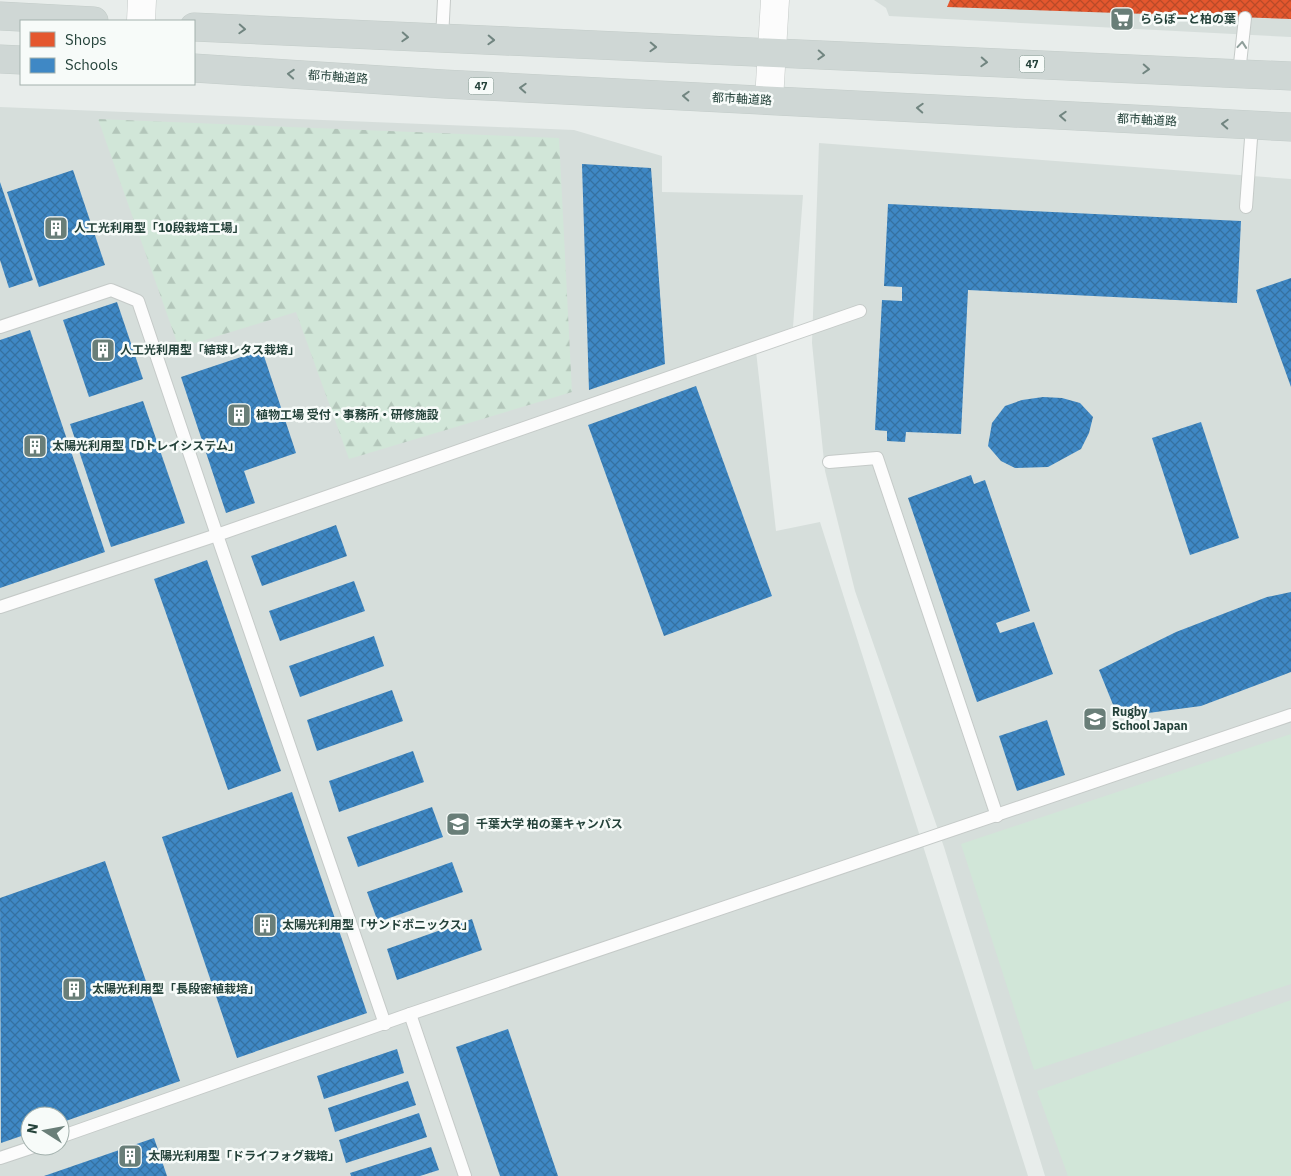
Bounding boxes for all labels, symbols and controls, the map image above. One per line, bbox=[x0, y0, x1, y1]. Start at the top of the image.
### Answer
supermarket icon: ららぽーと柏の葉 bbox=[1109, 6, 1135, 32]
place label: ららぽーと柏の葉 bbox=[1140, 11, 1236, 26]
legend bbox=[20, 20, 195, 85]
one-way arrow bbox=[239, 23, 247, 34]
text: Shops bbox=[65, 30, 107, 49]
one-way arrow bbox=[401, 31, 409, 42]
one-way arrow bbox=[487, 35, 495, 46]
one-way arrow bbox=[1236, 41, 1247, 49]
one-way arrow bbox=[650, 42, 658, 53]
one-way arrow bbox=[817, 49, 825, 60]
text: Schools bbox=[65, 55, 118, 74]
road number: 47 bbox=[1020, 56, 1044, 72]
one-way arrow bbox=[980, 57, 988, 67]
one-way arrow bbox=[1142, 64, 1150, 74]
street label: 都市軸道路 bbox=[308, 67, 368, 86]
one-way arrow bbox=[287, 69, 295, 80]
road number: 47 bbox=[468, 78, 494, 94]
one-way arrow bbox=[519, 82, 527, 93]
street label: 都市軸道路 bbox=[712, 89, 772, 108]
one-way arrow bbox=[681, 90, 689, 101]
one-way arrow bbox=[915, 103, 923, 114]
one-way arrow bbox=[1058, 110, 1066, 121]
street label: 都市軸道路 bbox=[1117, 110, 1177, 129]
one-way arrow bbox=[1221, 118, 1229, 129]
building icon: 人工光利用型「10段栽培工場」 bbox=[43, 215, 69, 241]
place label: 人工光利用型「10段栽培工場」 bbox=[74, 220, 244, 235]
building icon: 人工光利用型「結球レタス栽培」 bbox=[90, 337, 116, 363]
place label: 人工光利用型「結球レタス栽培」 bbox=[120, 342, 300, 357]
building icon: 植物工場 受付・事務所・研修施設 bbox=[226, 402, 252, 428]
place label: 植物工場 受付・事務所・研修施設 bbox=[256, 407, 439, 422]
building icon: 太陽光利用型「Dトレイシステム」 bbox=[22, 433, 48, 459]
place label: 太陽光利用型「Dトレイシステム」 bbox=[52, 438, 240, 453]
place label: Rugby School Japan bbox=[1112, 704, 1188, 733]
school or university icon: Rugby School Japan bbox=[1082, 706, 1108, 732]
school or university icon: 千葉大学 柏の葉キャンパス bbox=[445, 811, 471, 837]
place label: 千葉大学 柏の葉キャンパス bbox=[476, 816, 623, 831]
building icon: 太陽光利用型「サンドボニックス」 bbox=[252, 912, 278, 938]
place label: 太陽光利用型「サンドボニックス」 bbox=[282, 917, 474, 932]
building icon: 太陽光利用型「長段密植栽培」 bbox=[61, 976, 87, 1002]
place label: 太陽光利用型「長段密植栽培」 bbox=[92, 981, 260, 996]
north arrow bbox=[20, 1106, 70, 1156]
text: N bbox=[22, 1122, 42, 1135]
building icon: 太陽光利用型「ドライフォグ栽培」 bbox=[117, 1143, 143, 1169]
place label: 太陽光利用型「ドライフォグ栽培」 bbox=[148, 1148, 340, 1163]

